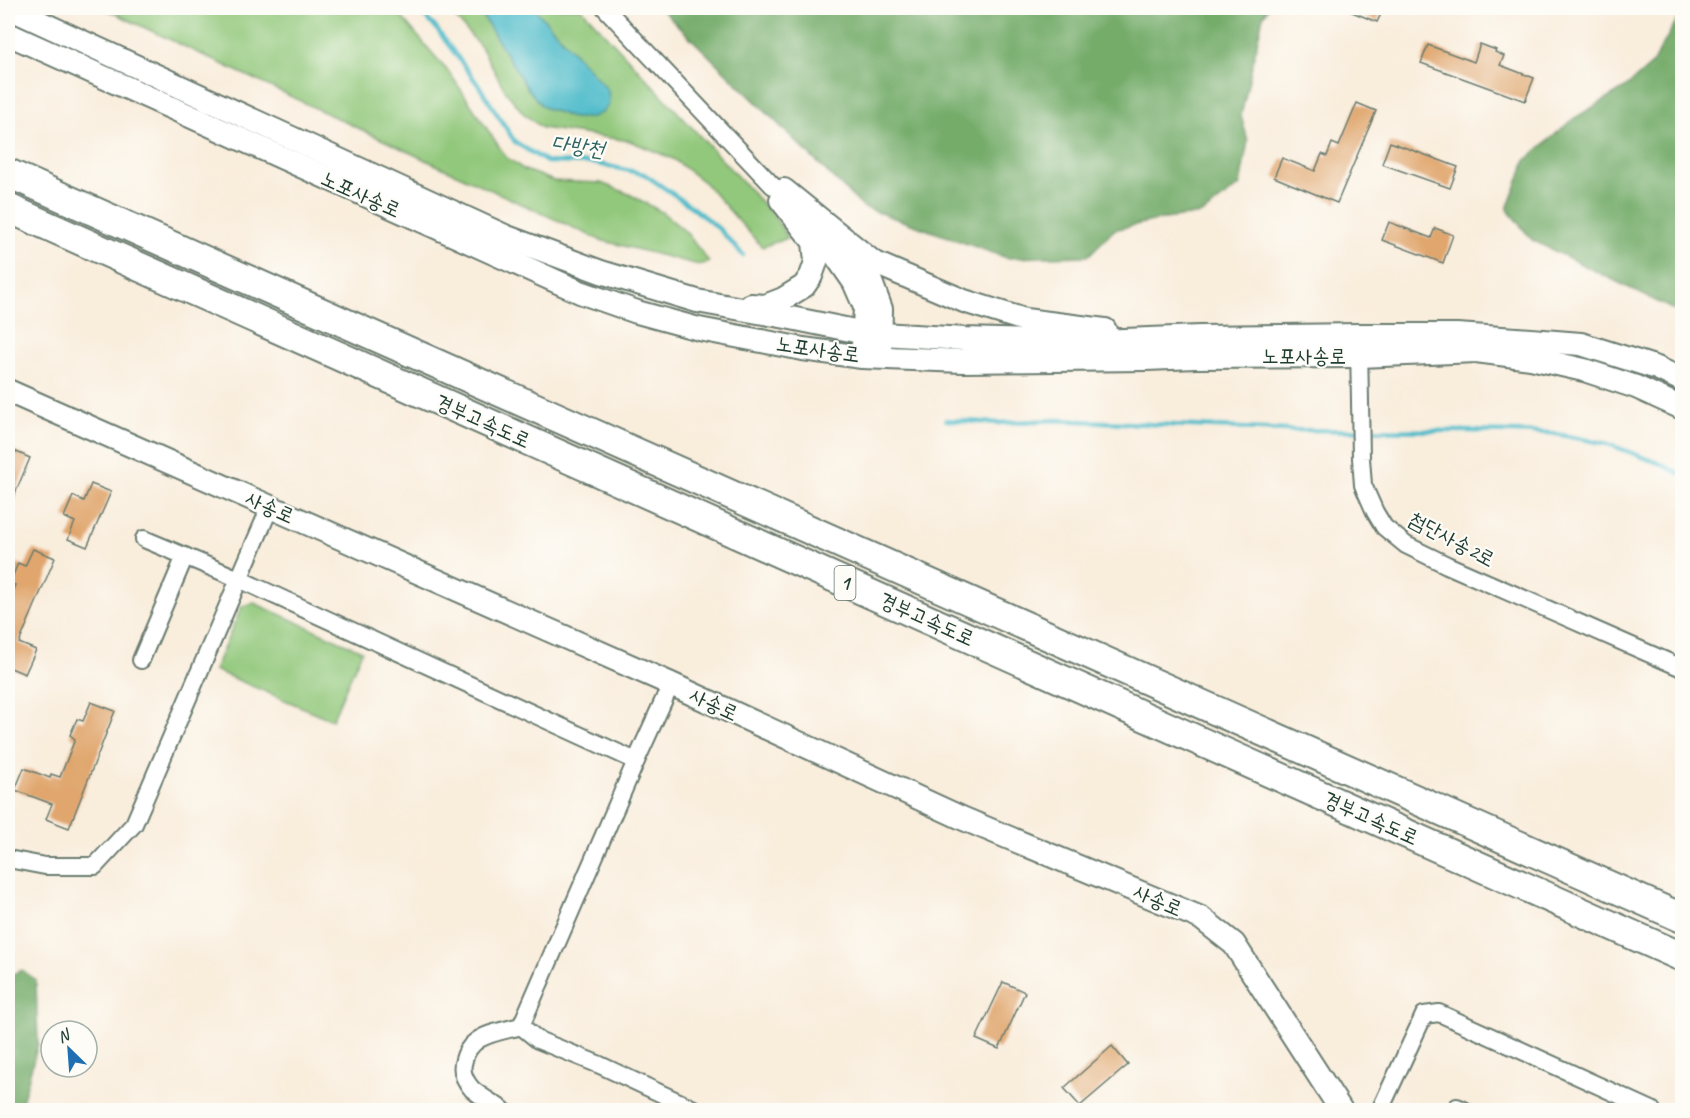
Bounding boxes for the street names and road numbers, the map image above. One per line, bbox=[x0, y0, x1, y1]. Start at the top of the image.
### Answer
street label: 노포사송로 bbox=[317, 165, 405, 223]
street label: 노포사송로 bbox=[774, 330, 862, 368]
street label: 노포사송로 bbox=[1262, 343, 1346, 369]
street label: 경부고속도로 bbox=[431, 389, 535, 453]
street label: 사송로 bbox=[242, 485, 298, 529]
street label: 첨단사송2로 bbox=[1404, 505, 1500, 573]
road number: 1 bbox=[834, 566, 856, 600]
street label: 경부고속도로 bbox=[875, 587, 979, 651]
street label: 사송로 bbox=[686, 682, 742, 726]
street label: 경부고속도로 bbox=[1319, 786, 1423, 850]
street label: 사송로 bbox=[1130, 878, 1186, 922]

